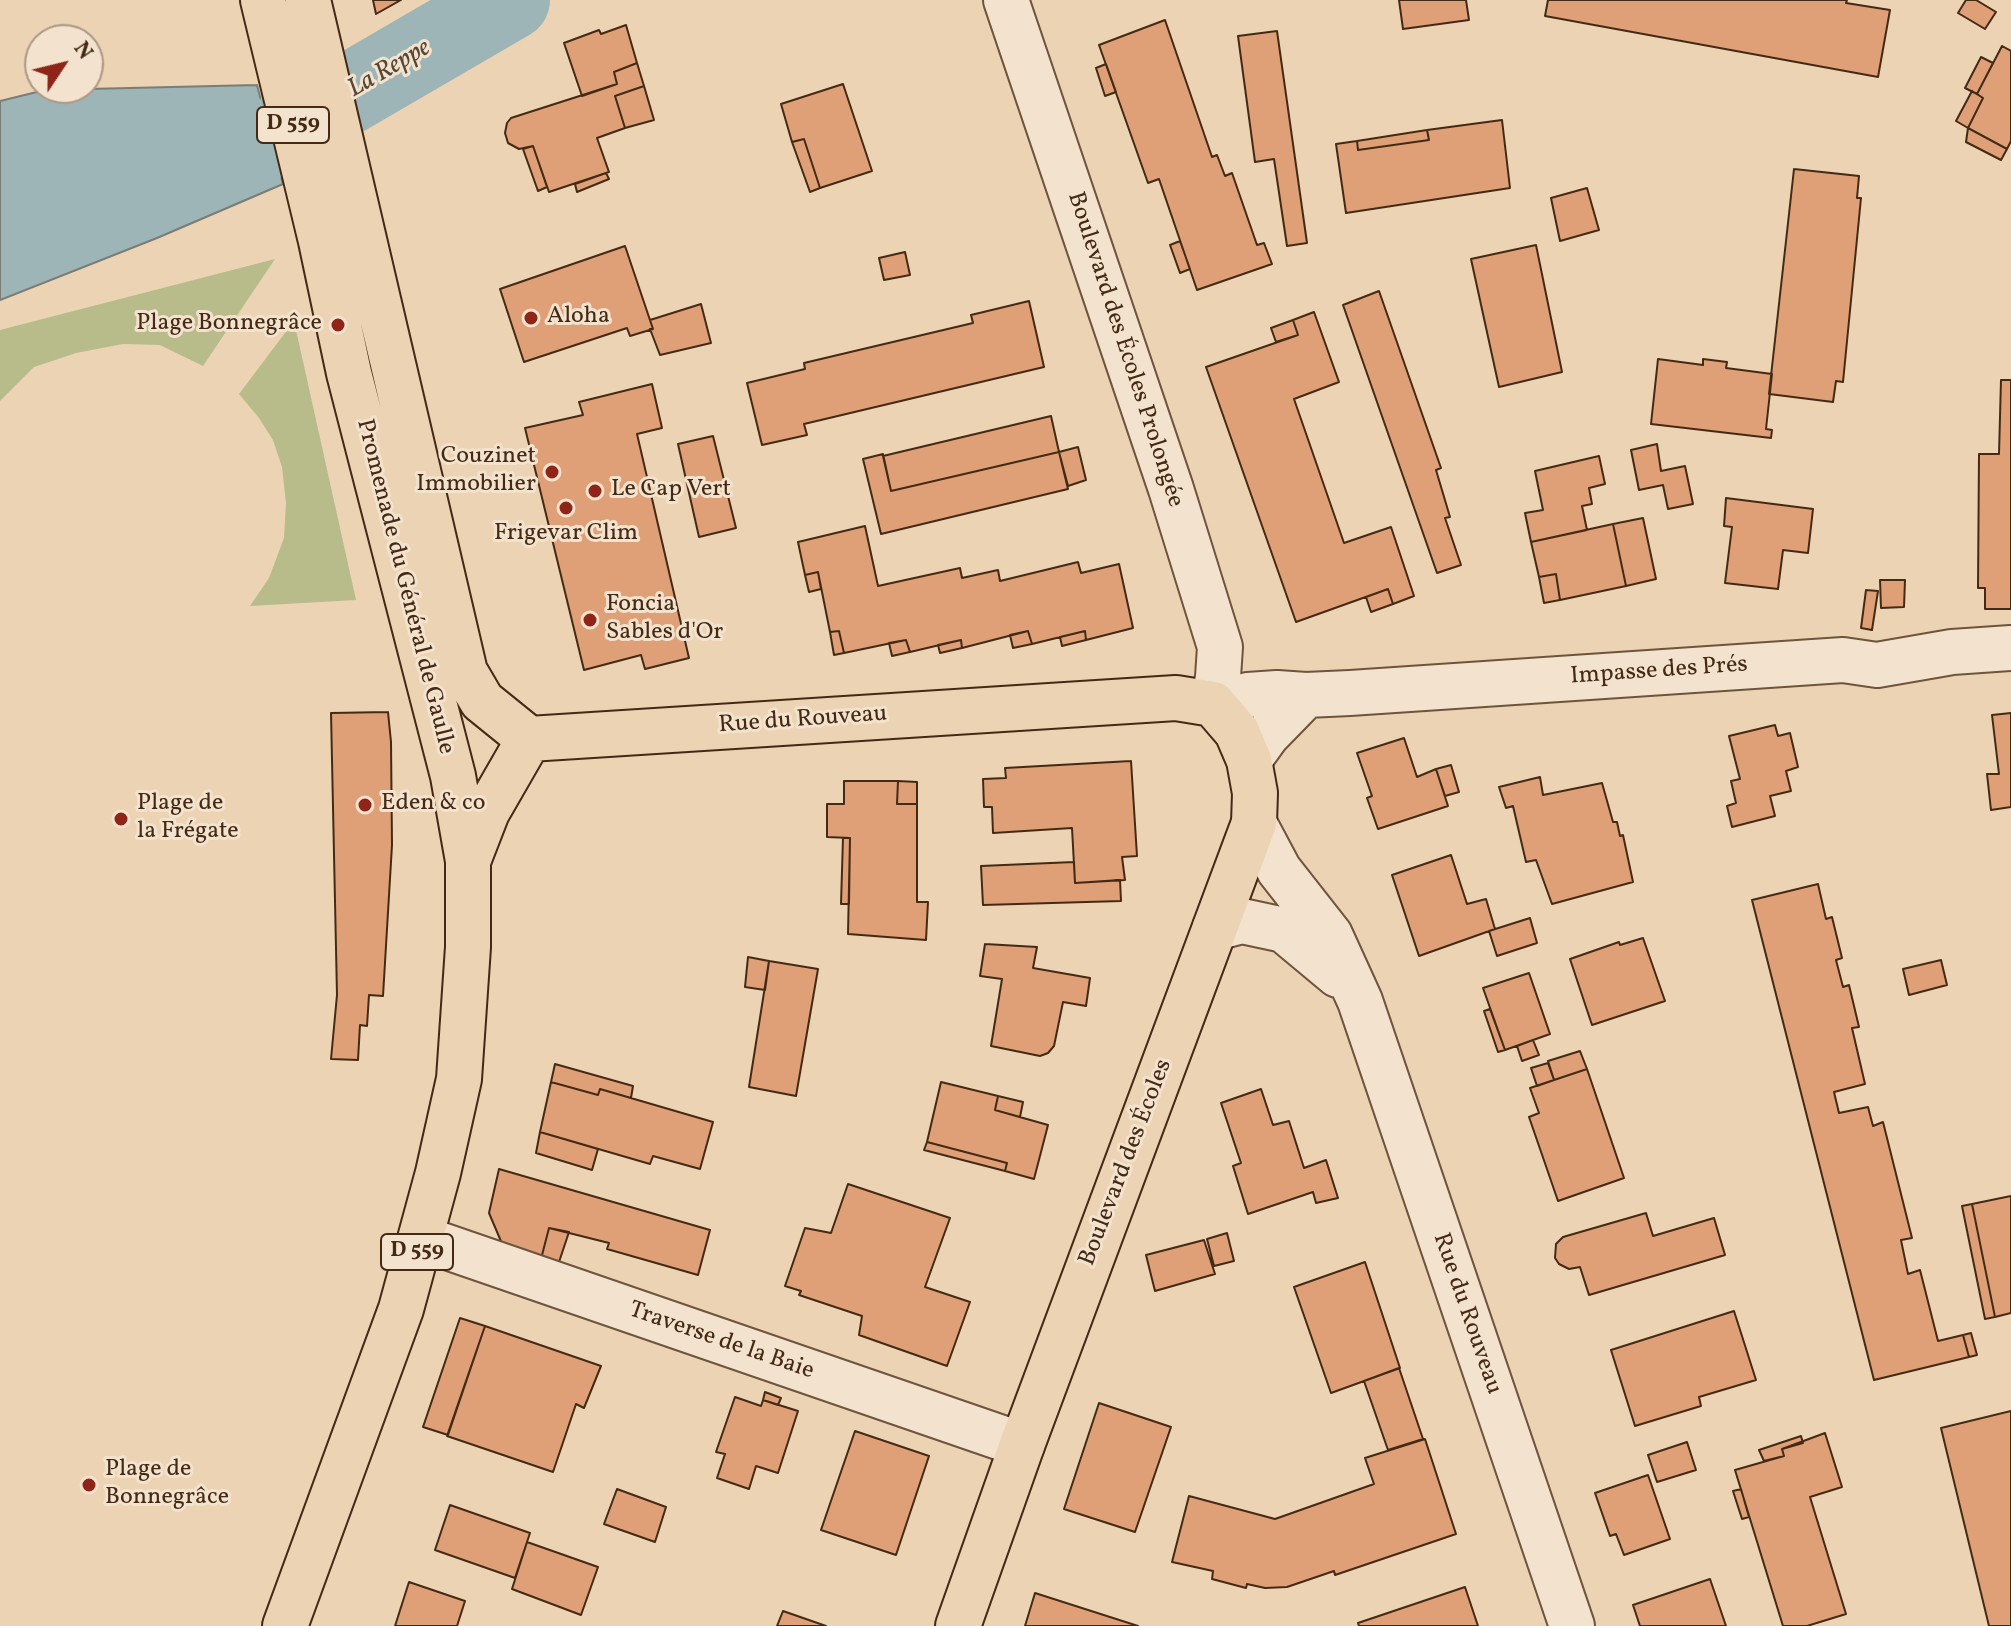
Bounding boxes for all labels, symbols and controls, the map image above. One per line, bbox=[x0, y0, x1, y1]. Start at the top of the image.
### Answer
north arrow bbox=[24, 24, 104, 104]
water label: La Reppe bbox=[343, 34, 437, 106]
text: N bbox=[65, 36, 100, 67]
road number: D 559 bbox=[257, 107, 329, 143]
street label: Boulevard des Écoles Prolongée bbox=[1059, 189, 1189, 511]
place label: Aloha bbox=[547, 304, 610, 332]
marker: Aloha bbox=[522, 309, 540, 327]
place label: Plage Bonnegrâce bbox=[136, 311, 322, 339]
marker: Plage Bonnegrâce bbox=[329, 316, 347, 334]
street label: Promenade du Général de Gaulle bbox=[348, 416, 460, 758]
place label: Couzinet Immobilier bbox=[416, 444, 536, 500]
marker: Couzinet Immobilier bbox=[543, 463, 561, 481]
place label: Le Cap Vert bbox=[611, 477, 731, 505]
marker: Le Cap Vert bbox=[586, 482, 604, 500]
marker: Frigevar Clim bbox=[557, 499, 575, 517]
place label: Frigevar Clim bbox=[494, 521, 638, 549]
place label: Foncia Sables d'Or bbox=[606, 592, 723, 648]
marker: Foncia Sables d'Or bbox=[581, 611, 599, 629]
street label: Impasse des Prés bbox=[1569, 651, 1749, 693]
street label: Rue du Rouveau bbox=[718, 701, 888, 741]
place label: Plage de la Frégate bbox=[137, 791, 239, 847]
place label: Eden & co bbox=[381, 791, 486, 819]
marker: Eden & co bbox=[356, 796, 374, 814]
marker: Plage de la Frégate bbox=[112, 810, 130, 828]
street label: Boulevard des Écoles bbox=[1074, 1056, 1180, 1270]
street label: Rue du Rouveau bbox=[1425, 1230, 1507, 1398]
road number: D 559 bbox=[381, 1234, 453, 1270]
street label: Traverse de la Baie bbox=[625, 1297, 817, 1387]
place label: Plage de Bonnegrâce bbox=[105, 1457, 229, 1513]
marker: Plage de Bonnegrâce bbox=[80, 1476, 98, 1494]

